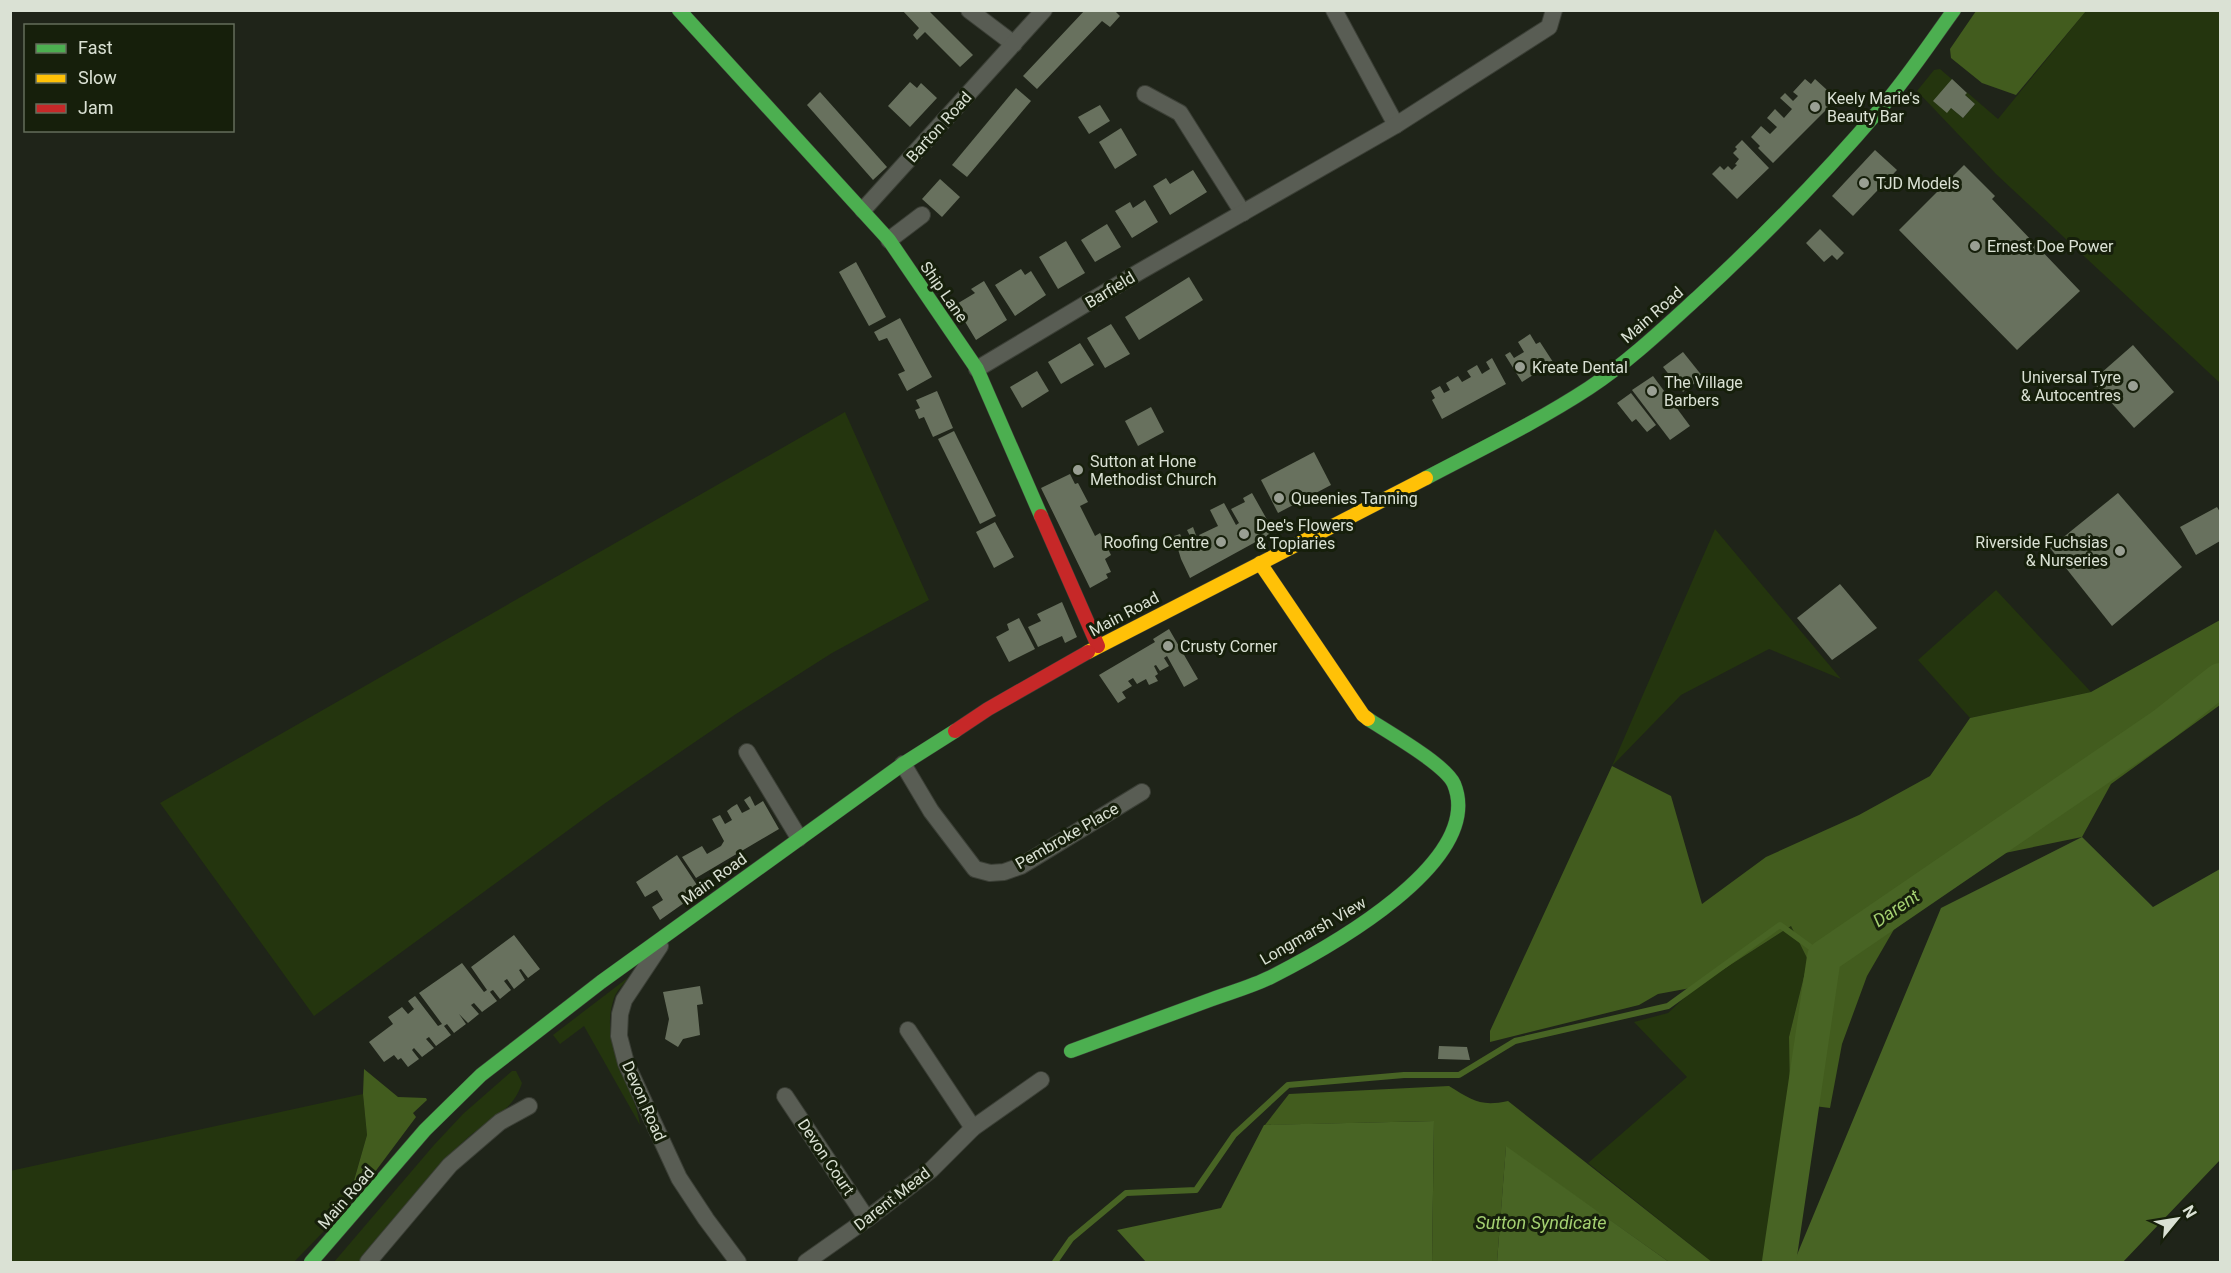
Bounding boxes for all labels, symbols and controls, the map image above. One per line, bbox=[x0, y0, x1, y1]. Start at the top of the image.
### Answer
legend bbox=[24, 24, 234, 132]
text: Fast bbox=[78, 37, 113, 58]
text: Slow bbox=[78, 67, 117, 88]
street label: Barton Road bbox=[902, 88, 976, 166]
place label: Keely Marie's Beauty Bar bbox=[1827, 89, 1920, 126]
text: Jam bbox=[78, 97, 114, 118]
marker: Keely Marie's Beauty Bar bbox=[1808, 100, 1822, 114]
place label: TJD Models bbox=[1876, 174, 1960, 193]
marker: TJD Models bbox=[1857, 176, 1871, 190]
place label: Ernest Doe Power bbox=[1987, 237, 2114, 256]
marker: Ernest Doe Power bbox=[1968, 239, 1982, 253]
street label: Ship Lane bbox=[916, 258, 972, 326]
street label: Barfield bbox=[1082, 268, 1138, 312]
street label: Main Road bbox=[1617, 283, 1687, 347]
place label: Kreate Dental bbox=[1532, 358, 1628, 377]
marker: Kreate Dental bbox=[1513, 360, 1527, 374]
place label: Universal Tyre & Autocentres bbox=[2021, 368, 2121, 405]
place label: The Village Barbers bbox=[1664, 373, 1743, 410]
marker: Universal Tyre & Autocentres bbox=[2126, 379, 2140, 393]
marker: The Village Barbers bbox=[1645, 384, 1659, 398]
place label: Sutton at Hone Methodist Church bbox=[1090, 452, 1217, 489]
marker: Sutton at Hone Methodist Church bbox=[1071, 463, 1085, 477]
place label: Queenies Tanning bbox=[1291, 489, 1418, 508]
marker: Queenies Tanning bbox=[1272, 491, 1286, 505]
place label: Dee's Flowers & Topiaries bbox=[1256, 516, 1354, 553]
marker: Dee's Flowers & Topiaries bbox=[1237, 527, 1251, 541]
place label: Roofing Centre bbox=[1104, 533, 1209, 552]
place label: Riverside Fuchsias & Nurseries bbox=[1975, 533, 2108, 570]
marker: Roofing Centre bbox=[1214, 535, 1228, 549]
marker: Riverside Fuchsias & Nurseries bbox=[2113, 544, 2127, 558]
street label: Main Road bbox=[1086, 588, 1162, 640]
place label: Crusty Corner bbox=[1180, 637, 1278, 656]
marker: Crusty Corner bbox=[1161, 639, 1175, 653]
street label: Pembroke Place bbox=[1012, 799, 1122, 873]
street label: Main Road bbox=[678, 849, 750, 909]
water label: Darent bbox=[1869, 885, 1923, 931]
street label: Longmarsh View bbox=[1257, 893, 1369, 969]
street label: Devon Road bbox=[618, 1058, 670, 1144]
street label: Devon Court bbox=[794, 1115, 858, 1199]
street label: Main Road bbox=[314, 1163, 378, 1233]
street label: Darent Mead bbox=[850, 1163, 934, 1235]
north arrow bbox=[2147, 1189, 2207, 1249]
text: N bbox=[2179, 1202, 2201, 1221]
water label: Sutton Syndicate bbox=[1475, 1212, 1607, 1233]

